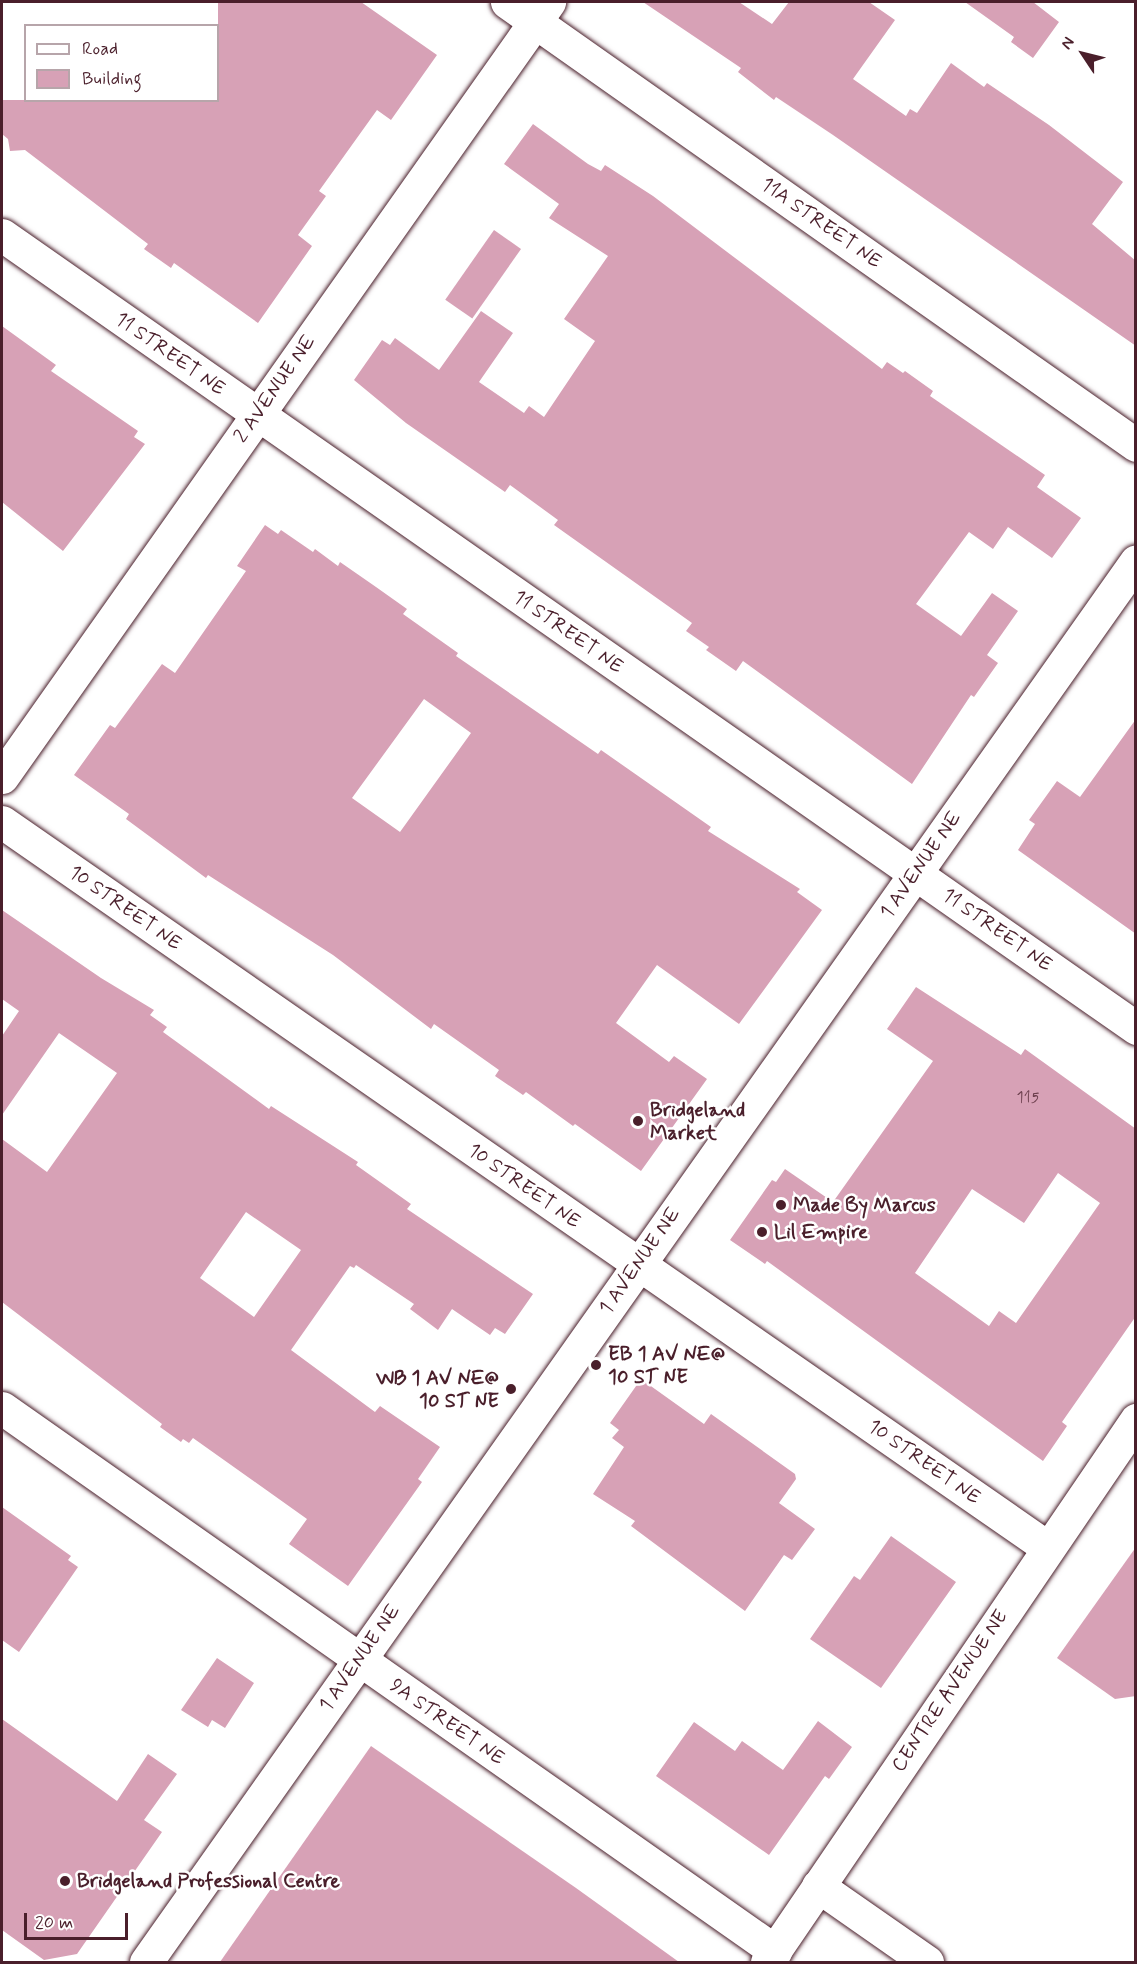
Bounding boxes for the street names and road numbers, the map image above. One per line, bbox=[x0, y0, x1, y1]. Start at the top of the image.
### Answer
street label: 11A STREET NE bbox=[756, 173, 886, 273]
street label: 11 STREET NE bbox=[110, 307, 230, 401]
street label: 2 AVENUE NE bbox=[230, 332, 320, 446]
street label: 11 STREET NE bbox=[508, 585, 628, 679]
street label: 1 AVENUE NE bbox=[876, 808, 966, 922]
street label: 10 STREET NE bbox=[64, 860, 186, 956]
street label: 11 STREET NE bbox=[937, 883, 1057, 977]
street label: 10 STREET NE bbox=[463, 1138, 585, 1234]
street label: 1 AVENUE NE bbox=[595, 1204, 685, 1318]
street label: 10 STREET NE bbox=[863, 1414, 985, 1510]
street label: 1 AVENUE NE bbox=[315, 1601, 405, 1715]
street label: CENTRE AVENUE NE bbox=[886, 1605, 1014, 1777]
street label: 9A STREET NE bbox=[385, 1674, 509, 1770]

